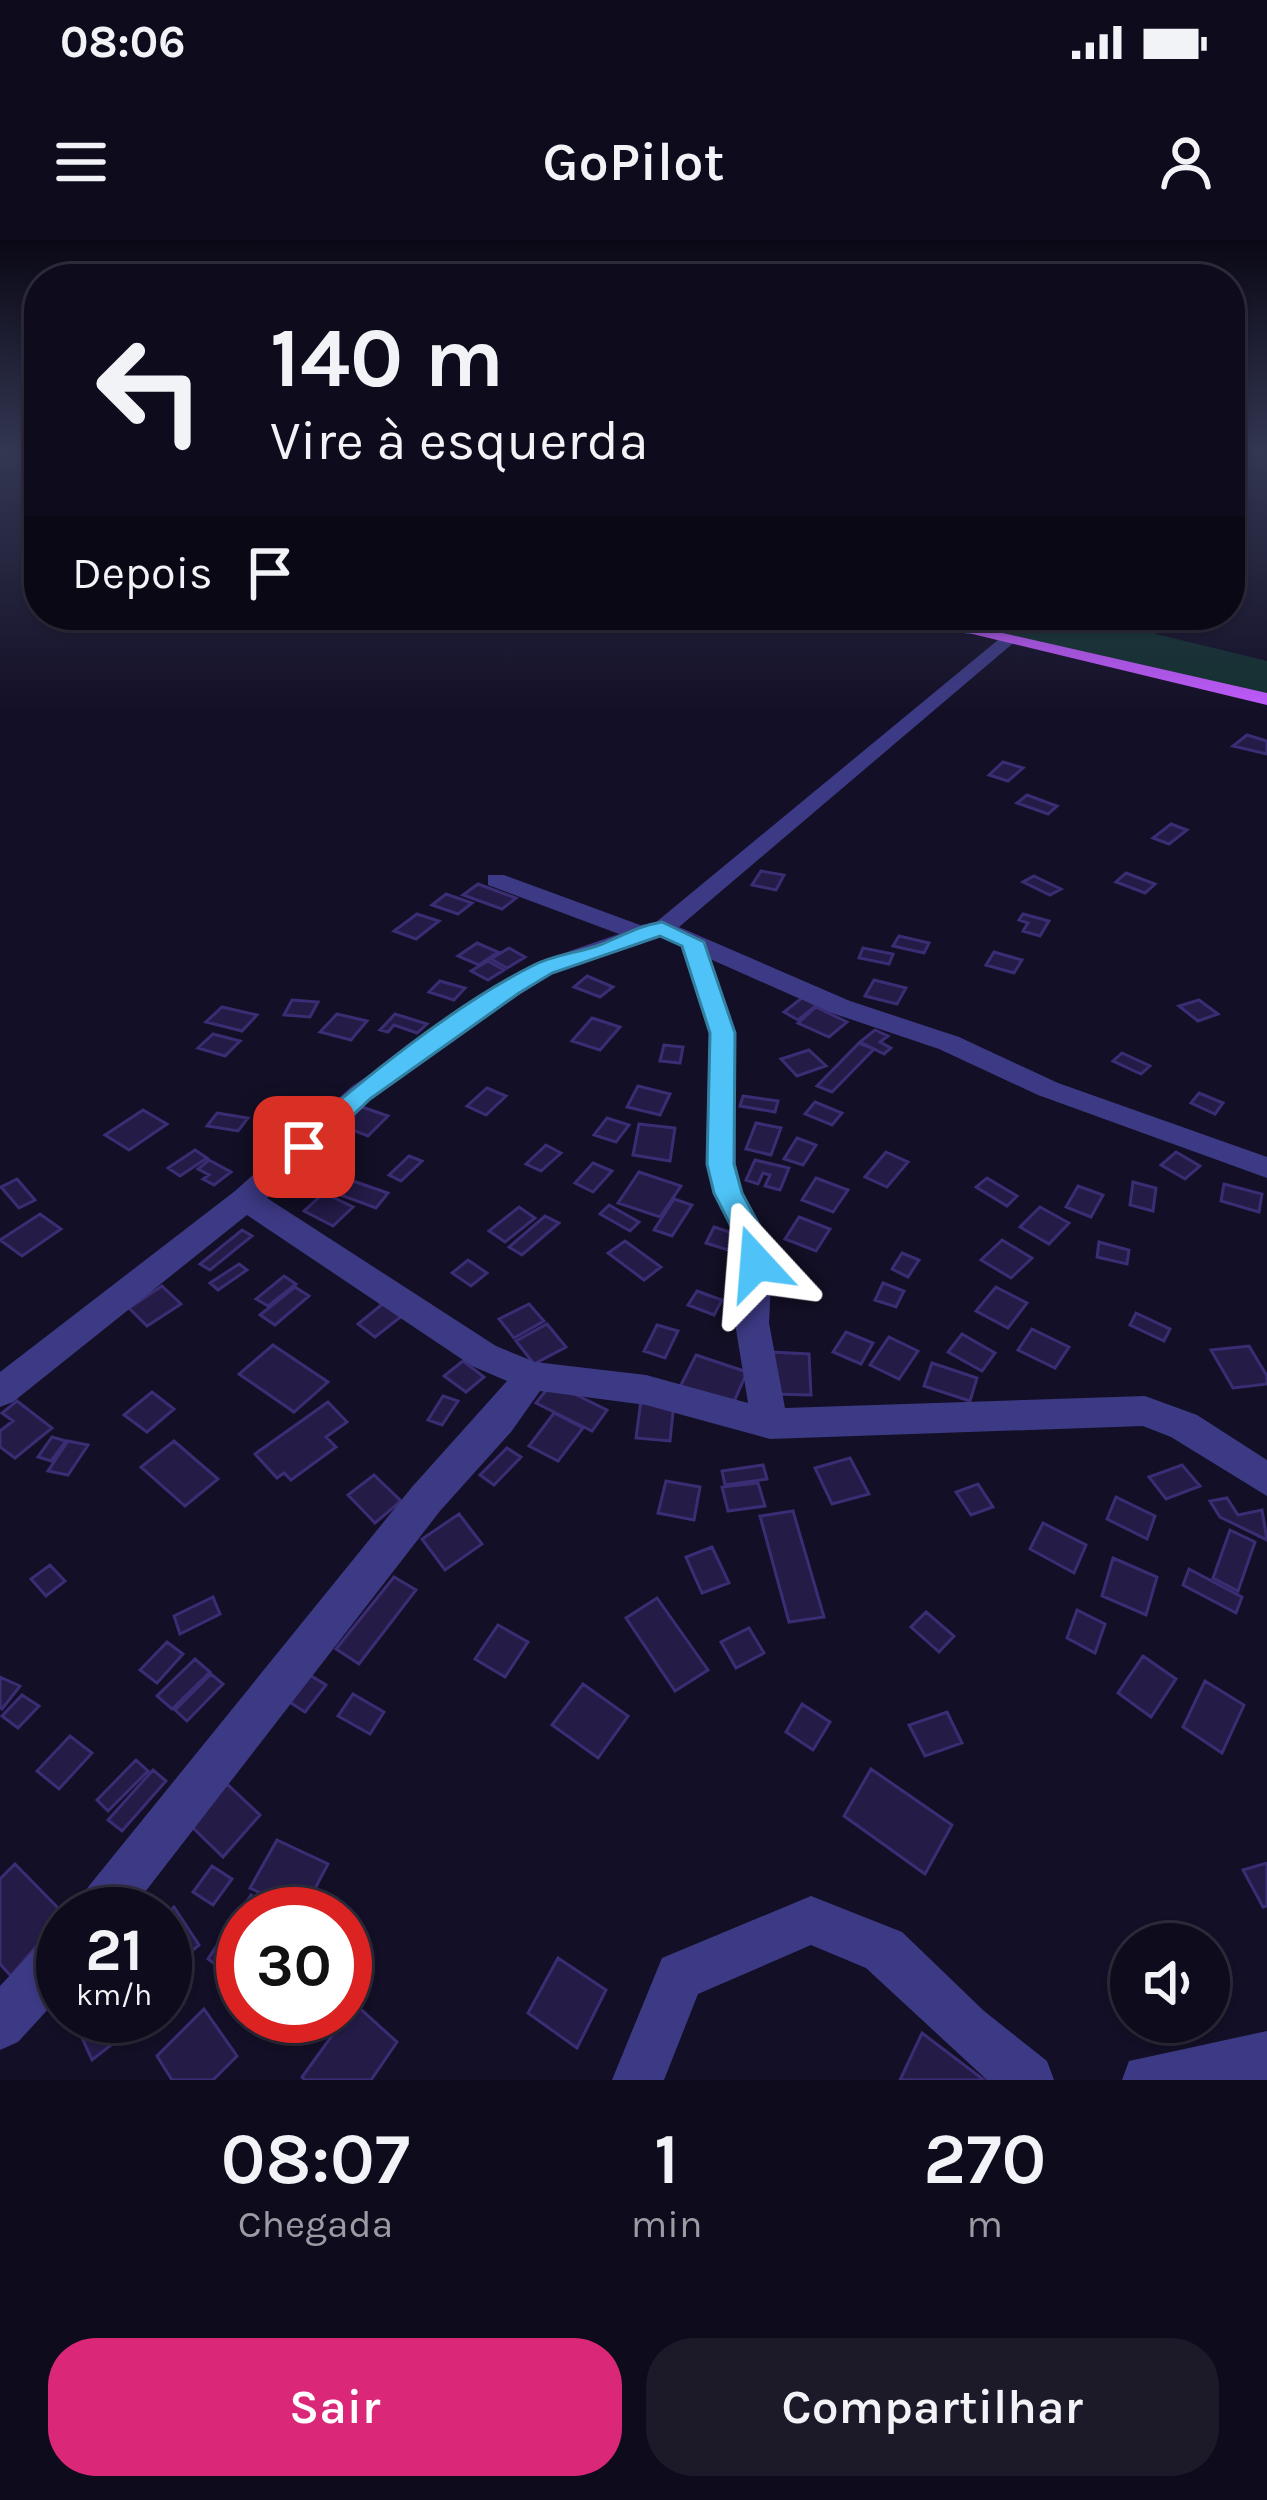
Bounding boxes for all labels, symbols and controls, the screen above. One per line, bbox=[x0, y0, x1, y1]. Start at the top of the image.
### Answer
text: 08:06 bbox=[60, 16, 185, 68]
icon: menu bbox=[48, 129, 114, 195]
icon: person bbox=[1153, 129, 1219, 195]
text: GoPilot bbox=[543, 130, 724, 194]
text: 140 m bbox=[270, 309, 504, 407]
icon: left bbox=[72, 312, 228, 468]
text: Vire à esquerda bbox=[270, 409, 648, 473]
icon: arrive bbox=[237, 540, 303, 606]
text: Depois bbox=[72, 547, 213, 599]
pin bbox=[253, 1096, 355, 1198]
icon: arrive bbox=[271, 1114, 337, 1180]
position arrow bbox=[693, 1200, 819, 1326]
speed limit sign: 30 bbox=[216, 1887, 372, 2043]
text: 21 bbox=[85, 1915, 143, 1985]
map controls bbox=[1110, 1923, 1230, 2043]
button: sound bbox=[1110, 1923, 1230, 2043]
text: km/h bbox=[76, 1977, 152, 2013]
text: 08:07 bbox=[221, 2117, 410, 2201]
text: 1 bbox=[654, 2117, 679, 2201]
text: 270 bbox=[923, 2117, 1046, 2201]
text: Chegada bbox=[238, 2201, 393, 2247]
text: min bbox=[631, 2201, 702, 2247]
text: m bbox=[966, 2201, 1003, 2247]
button: Sair bbox=[48, 2338, 622, 2476]
button: Compartilhar bbox=[646, 2338, 1219, 2476]

